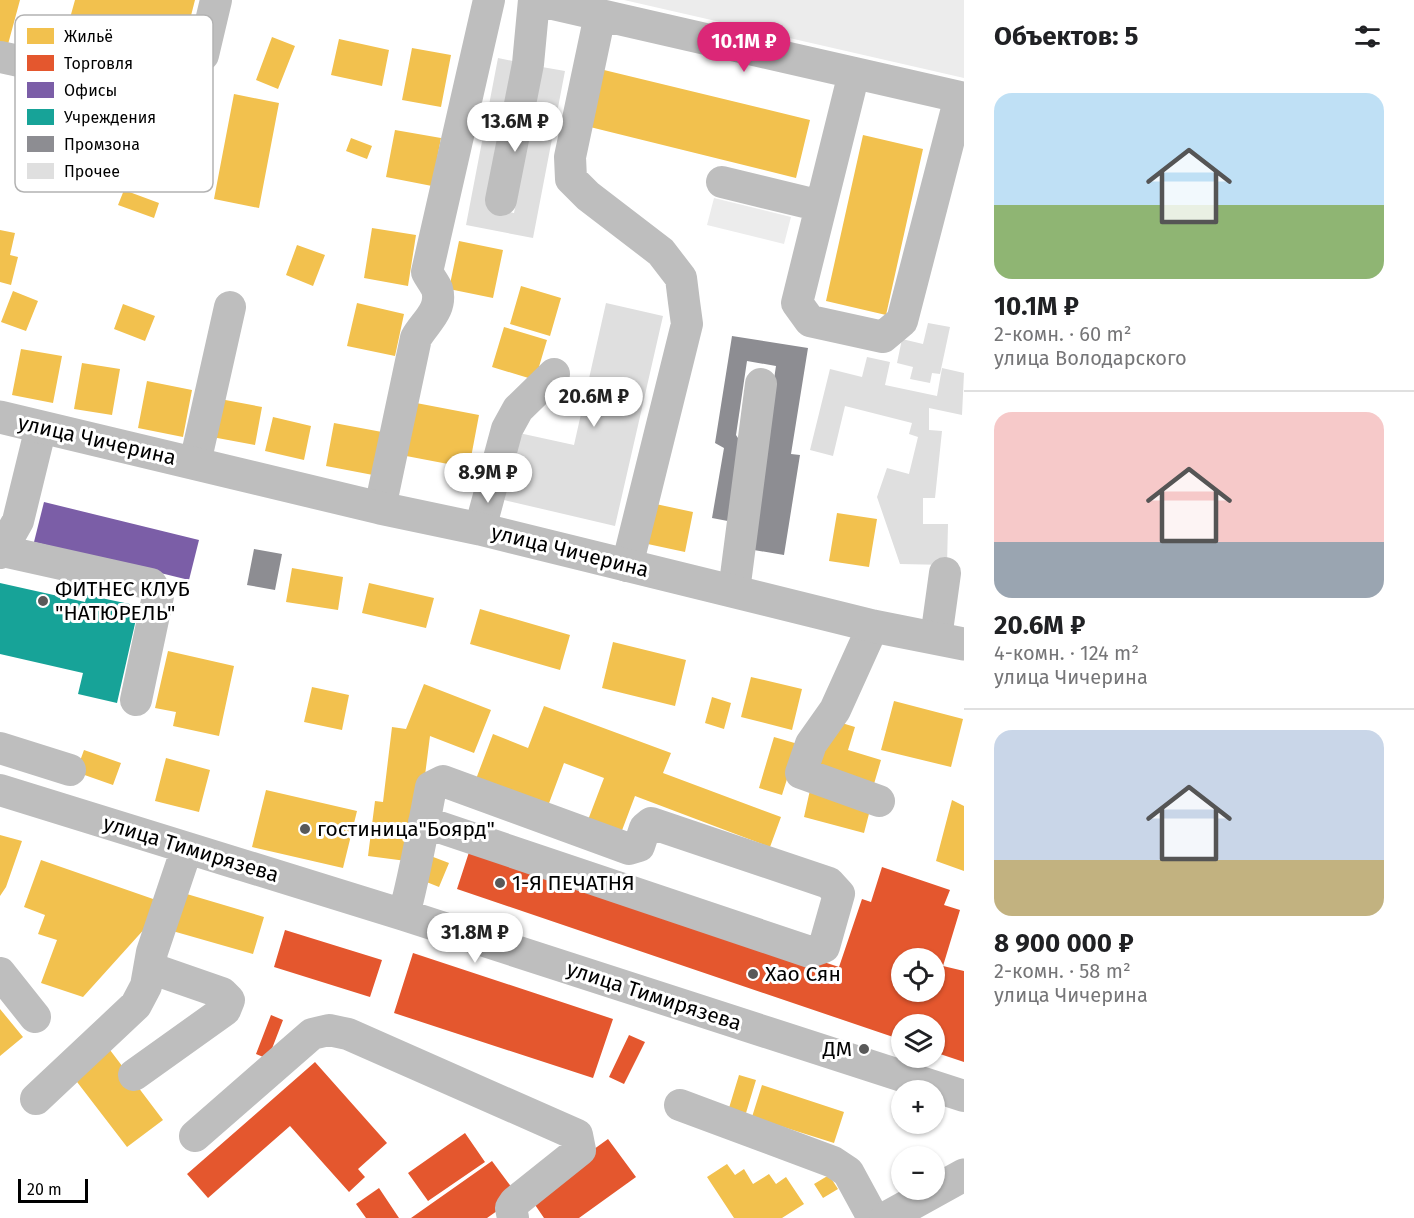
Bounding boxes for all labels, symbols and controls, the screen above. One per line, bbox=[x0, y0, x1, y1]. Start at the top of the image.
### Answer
legend bbox=[15, 15, 213, 192]
icon: filters bbox=[1351, 20, 1384, 53]
text: Объектов: 5 bbox=[994, 21, 1138, 52]
pin: 10.1M ₽ bbox=[689, 22, 799, 73]
text: Жильё bbox=[64, 27, 113, 46]
text: 10.1M ₽ bbox=[711, 29, 777, 53]
text: Торговля bbox=[64, 54, 133, 73]
text: Офисы bbox=[64, 81, 117, 100]
pin: 13.6M ₽ bbox=[460, 102, 570, 153]
text: Учреждения bbox=[64, 108, 156, 127]
text: 13.6M ₽ bbox=[481, 109, 549, 133]
icon: home bbox=[1135, 132, 1243, 240]
text: Промзона bbox=[64, 135, 140, 154]
text: Прочее bbox=[64, 162, 120, 181]
text: 10.1M ₽ bbox=[994, 291, 1079, 322]
text: 2-комн. · 60 m² bbox=[994, 322, 1131, 346]
text: улица Володарского bbox=[994, 346, 1187, 370]
pin: 20.6M ₽ bbox=[539, 377, 649, 428]
text: 20.6M ₽ bbox=[559, 384, 629, 408]
street label: улица Чичерина bbox=[15, 409, 179, 471]
icon: home bbox=[1135, 451, 1243, 559]
pin: 8.9M ₽ bbox=[439, 453, 537, 504]
text: 8.9M ₽ bbox=[458, 460, 518, 484]
street label: улица Чичерина bbox=[488, 519, 652, 583]
place label: ФИТНЕС КЛУБ "НАТЮРЕЛЬ" bbox=[55, 576, 190, 626]
marker: ФИТНЕС КЛУБ "НАТЮРЕЛЬ" bbox=[36, 594, 50, 608]
text: 20.6M ₽ bbox=[994, 610, 1085, 641]
text: 4-комн. · 124 m² bbox=[994, 641, 1139, 665]
text: улица Чичерина bbox=[994, 665, 1148, 689]
icon: home bbox=[1135, 769, 1243, 877]
street label: улица Тимирязева bbox=[100, 810, 282, 888]
place label: гостиница"Боярд" bbox=[317, 816, 495, 842]
marker: гостиница"Боярд" bbox=[298, 822, 312, 836]
place label: 1-Я ПЕЧАТНЯ bbox=[512, 870, 635, 896]
marker: 1-Я ПЕЧАТНЯ bbox=[493, 876, 507, 890]
pin: 31.8M ₽ bbox=[420, 913, 530, 964]
text: 31.8M ₽ bbox=[441, 920, 509, 944]
text: 8 900 000 ₽ bbox=[994, 928, 1134, 959]
map controls bbox=[891, 948, 945, 1200]
button: locate bbox=[891, 948, 945, 1002]
street label: улица Тимирязева bbox=[563, 955, 745, 1037]
text: 2-комн. · 58 m² bbox=[994, 959, 1131, 983]
place label: Хао Сян bbox=[765, 961, 841, 987]
marker: Хао Сян bbox=[746, 967, 760, 981]
text: улица Чичерина bbox=[994, 983, 1148, 1007]
button: layers bbox=[891, 1014, 945, 1068]
place label: ДМ bbox=[822, 1036, 852, 1062]
marker: ДМ bbox=[857, 1042, 871, 1056]
button: + bbox=[891, 1080, 945, 1134]
button: − bbox=[891, 1146, 945, 1200]
scale bar bbox=[18, 1176, 88, 1204]
text: 20 m bbox=[27, 1180, 62, 1199]

